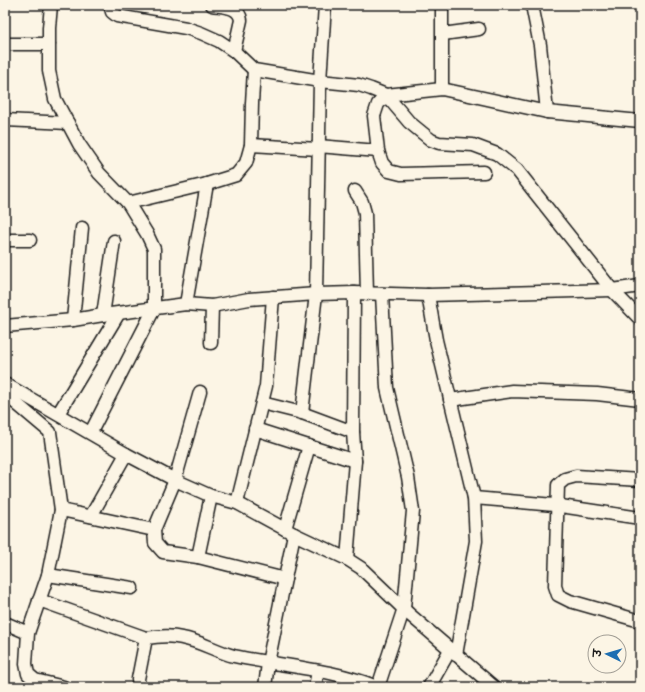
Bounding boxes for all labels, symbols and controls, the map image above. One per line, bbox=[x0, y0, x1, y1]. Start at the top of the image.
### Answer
north arrow bbox=[587, 634, 627, 674]
text: उ bbox=[590, 647, 605, 658]

